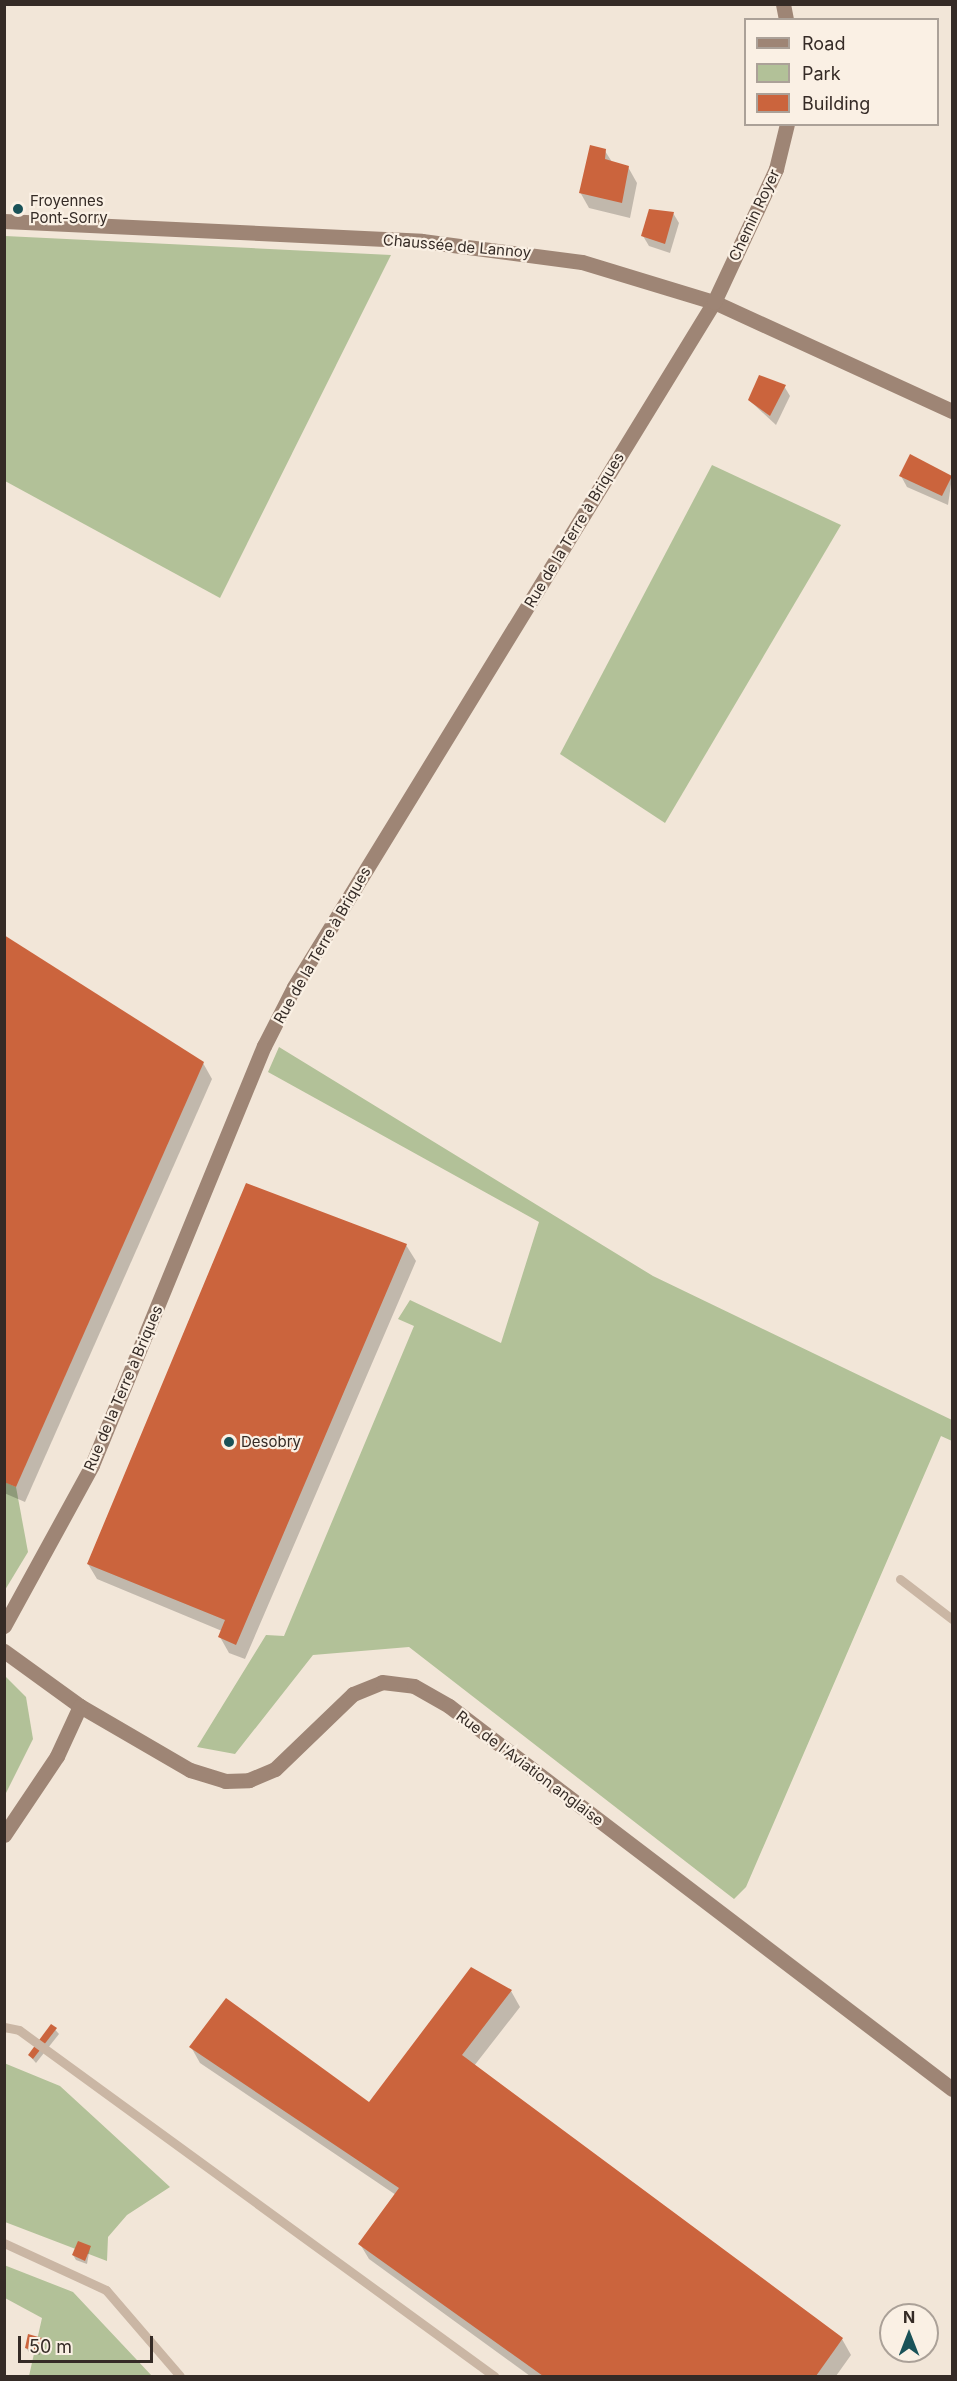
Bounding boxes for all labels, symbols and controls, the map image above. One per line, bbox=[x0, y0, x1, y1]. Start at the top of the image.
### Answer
legend bbox=[744, 18, 939, 126]
text: Road bbox=[802, 33, 845, 54]
text: Park bbox=[802, 63, 841, 84]
text: Building bbox=[802, 93, 870, 114]
street label: Chemin Royer bbox=[725, 166, 783, 264]
place label: Froyennes Pont-Sorry bbox=[30, 191, 108, 226]
marker: Froyennes Pont-Sorry bbox=[11, 202, 25, 216]
street label: Chaussée de Lannoy bbox=[382, 231, 532, 261]
street label: Rue de la Terre à Briques bbox=[520, 449, 628, 611]
street label: Rue de la Terre à Briques bbox=[270, 863, 374, 1027]
street label: Rue de la Terre à Briques bbox=[80, 1303, 166, 1473]
place label: Desobry bbox=[241, 1433, 301, 1451]
marker: Desobry bbox=[222, 1435, 236, 1449]
street label: Rue de l'Aviation anglaise bbox=[453, 1707, 607, 1829]
north arrow bbox=[879, 2303, 939, 2363]
text: N bbox=[903, 2307, 915, 2327]
scale bar bbox=[21, 2324, 156, 2362]
text: 50 m bbox=[29, 2336, 72, 2357]

